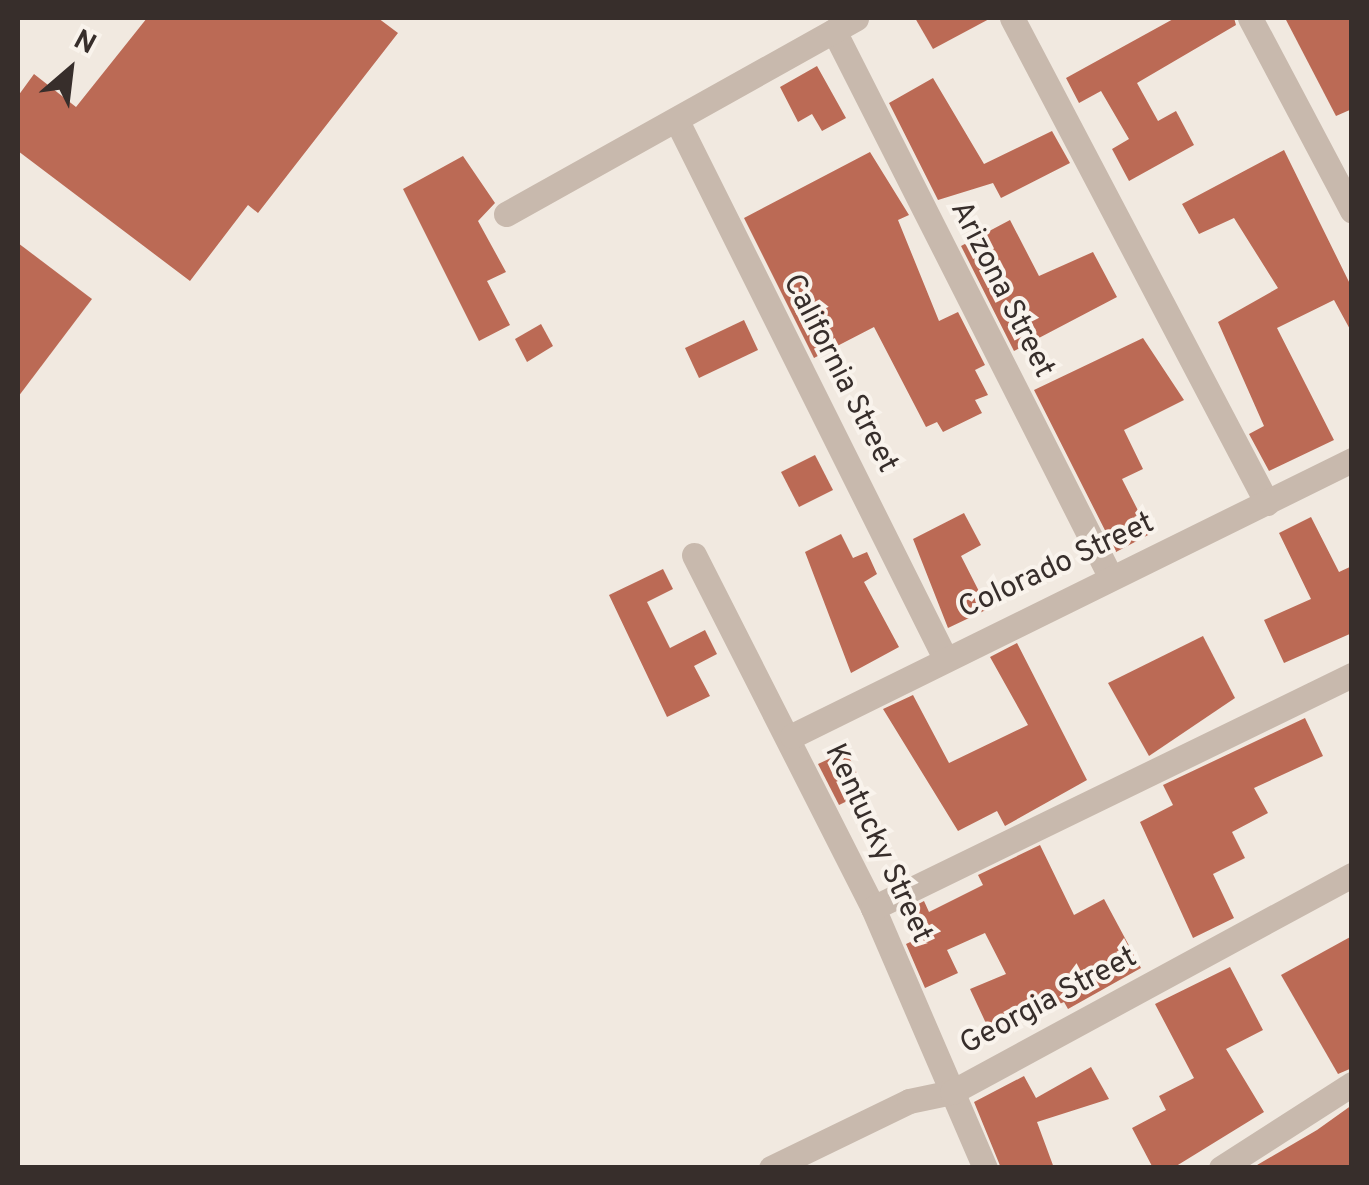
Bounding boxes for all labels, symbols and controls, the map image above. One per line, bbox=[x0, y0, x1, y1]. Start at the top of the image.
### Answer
north arrow bbox=[20, 20, 120, 120]
text: N bbox=[67, 23, 101, 64]
street label: Arizona Street bbox=[941, 196, 1061, 384]
street label: California Street bbox=[773, 269, 905, 479]
street label: Colorado Street bbox=[954, 506, 1160, 628]
street label: Kentucky Street bbox=[815, 739, 939, 949]
street label: Georgia Street bbox=[955, 940, 1143, 1064]

